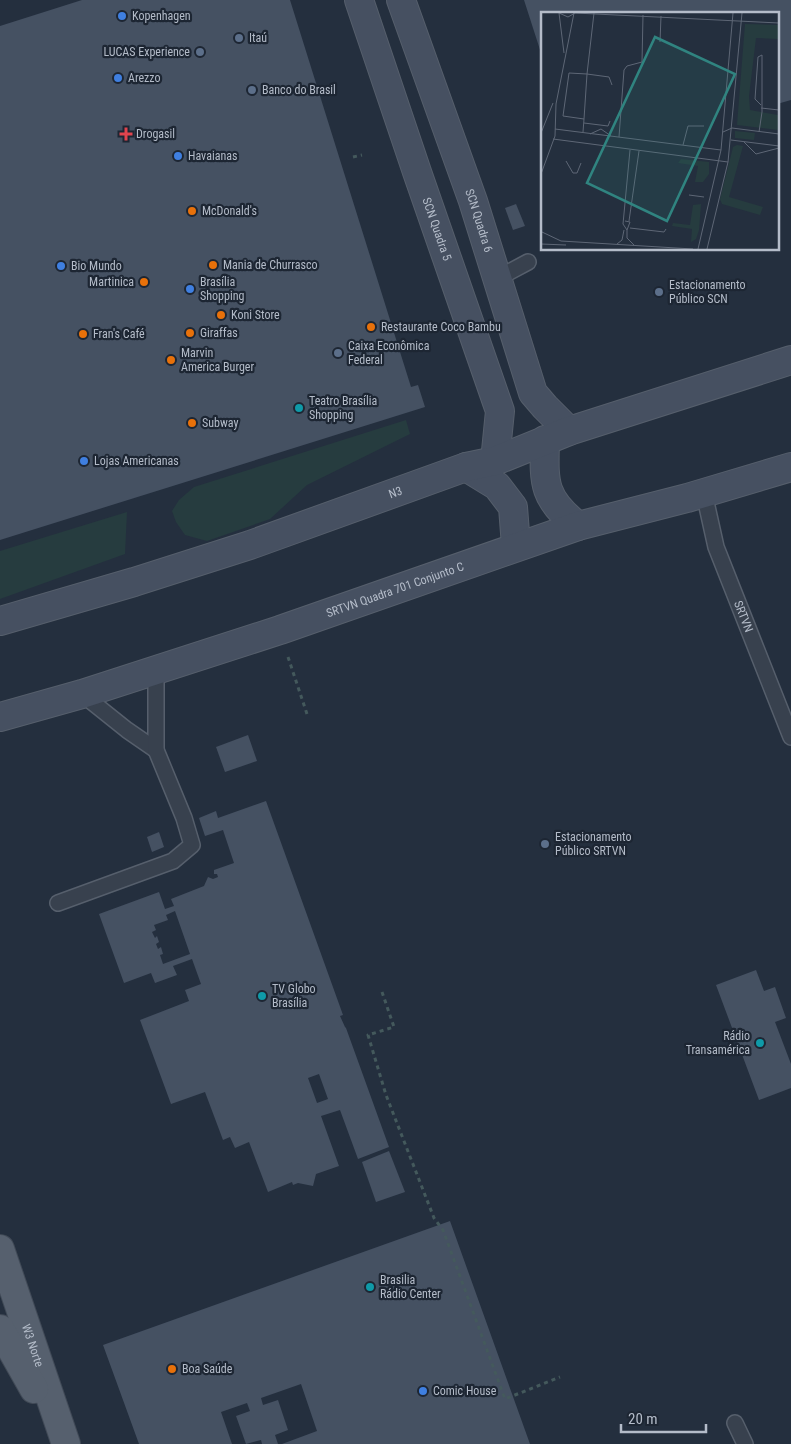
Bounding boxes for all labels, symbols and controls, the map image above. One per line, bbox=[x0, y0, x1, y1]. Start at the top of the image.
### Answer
place label: Kopenhagen bbox=[132, 9, 191, 23]
marker: Kopenhagen bbox=[116, 10, 128, 22]
inset map bbox=[541, 12, 778, 250]
place label: Itaú bbox=[249, 31, 267, 45]
marker: Itaú bbox=[233, 32, 245, 44]
place label: LUCAS Experience bbox=[103, 45, 190, 59]
marker: LUCAS Experience bbox=[194, 46, 206, 58]
place label: Arezzo bbox=[128, 71, 161, 85]
marker: Arezzo bbox=[112, 72, 124, 84]
place label: Banco do Brasil bbox=[262, 83, 336, 97]
marker: Banco do Brasil bbox=[246, 84, 258, 96]
place label: Drogasil bbox=[136, 127, 175, 141]
marker: Drogasil bbox=[120, 128, 132, 140]
place label: Havaianas bbox=[188, 149, 237, 163]
marker: Havaianas bbox=[172, 150, 184, 162]
street label: SCN Quadra 6 bbox=[462, 187, 496, 254]
street label: SCN Quadra 5 bbox=[419, 196, 454, 263]
place label: McDonald's bbox=[202, 204, 257, 218]
marker: McDonald's bbox=[186, 205, 198, 217]
place label: Mania de Churrasco bbox=[223, 258, 317, 272]
place label: Bio Mundo bbox=[71, 259, 122, 273]
marker: Mania de Churrasco bbox=[207, 259, 219, 271]
marker: Bio Mundo bbox=[55, 260, 67, 272]
place label: Martinica bbox=[89, 275, 134, 289]
place label: Brasília Shopping bbox=[200, 275, 244, 303]
marker: Martinica bbox=[138, 276, 150, 288]
place label: Estacionamento Público SCN bbox=[669, 278, 746, 306]
marker: Brasília Shopping bbox=[184, 283, 196, 295]
marker: Estacionamento Público SCN bbox=[653, 286, 665, 298]
place label: Koni Store bbox=[231, 308, 280, 322]
marker: Koni Store bbox=[215, 309, 227, 321]
place label: Restaurante Coco Bambu bbox=[381, 320, 501, 334]
marker: Restaurante Coco Bambu bbox=[365, 321, 377, 333]
place label: Giraffas bbox=[200, 326, 238, 340]
place label: Fran's Café bbox=[93, 327, 145, 341]
marker: Giraffas bbox=[184, 327, 196, 339]
marker: Fran's Café bbox=[77, 328, 89, 340]
place label: Caixa Econômica Federal bbox=[348, 339, 430, 367]
place label: Marvin America Burger bbox=[181, 346, 254, 374]
marker: Caixa Econômica Federal bbox=[332, 347, 344, 359]
marker: Marvin America Burger bbox=[165, 354, 177, 366]
place label: Teatro Brasília Shopping bbox=[309, 394, 377, 422]
marker: Teatro Brasília Shopping bbox=[293, 402, 305, 414]
place label: Subway bbox=[202, 416, 238, 430]
marker: Subway bbox=[186, 417, 198, 429]
place label: Lojas Americanas bbox=[94, 454, 179, 468]
marker: Lojas Americanas bbox=[78, 455, 90, 467]
street label: N3 bbox=[387, 484, 404, 501]
street label: SRTVN Quadra 701 Conjunto C bbox=[324, 559, 466, 620]
street label: SRTVN bbox=[731, 599, 756, 634]
place label: Estacionamento Público SRTVN bbox=[555, 830, 632, 858]
marker: Estacionamento Público SRTVN bbox=[539, 838, 551, 850]
place label: TV Globo Brasília bbox=[272, 982, 316, 1010]
marker: TV Globo Brasília bbox=[256, 990, 268, 1002]
place label: Rádio Transamérica bbox=[686, 1029, 750, 1057]
marker: Rádio Transamérica bbox=[754, 1037, 766, 1049]
place label: Brasilia Rádio Center bbox=[380, 1273, 441, 1301]
marker: Brasilia Rádio Center bbox=[364, 1281, 376, 1293]
street label: W3 Norte bbox=[19, 1322, 47, 1369]
place label: Boa Saúde bbox=[182, 1362, 233, 1376]
marker: Boa Saúde bbox=[166, 1363, 178, 1375]
place label: Comic House bbox=[433, 1384, 497, 1398]
marker: Comic House bbox=[417, 1385, 429, 1397]
scale bar bbox=[621, 1402, 706, 1434]
text: 20 m bbox=[628, 1410, 658, 1428]

